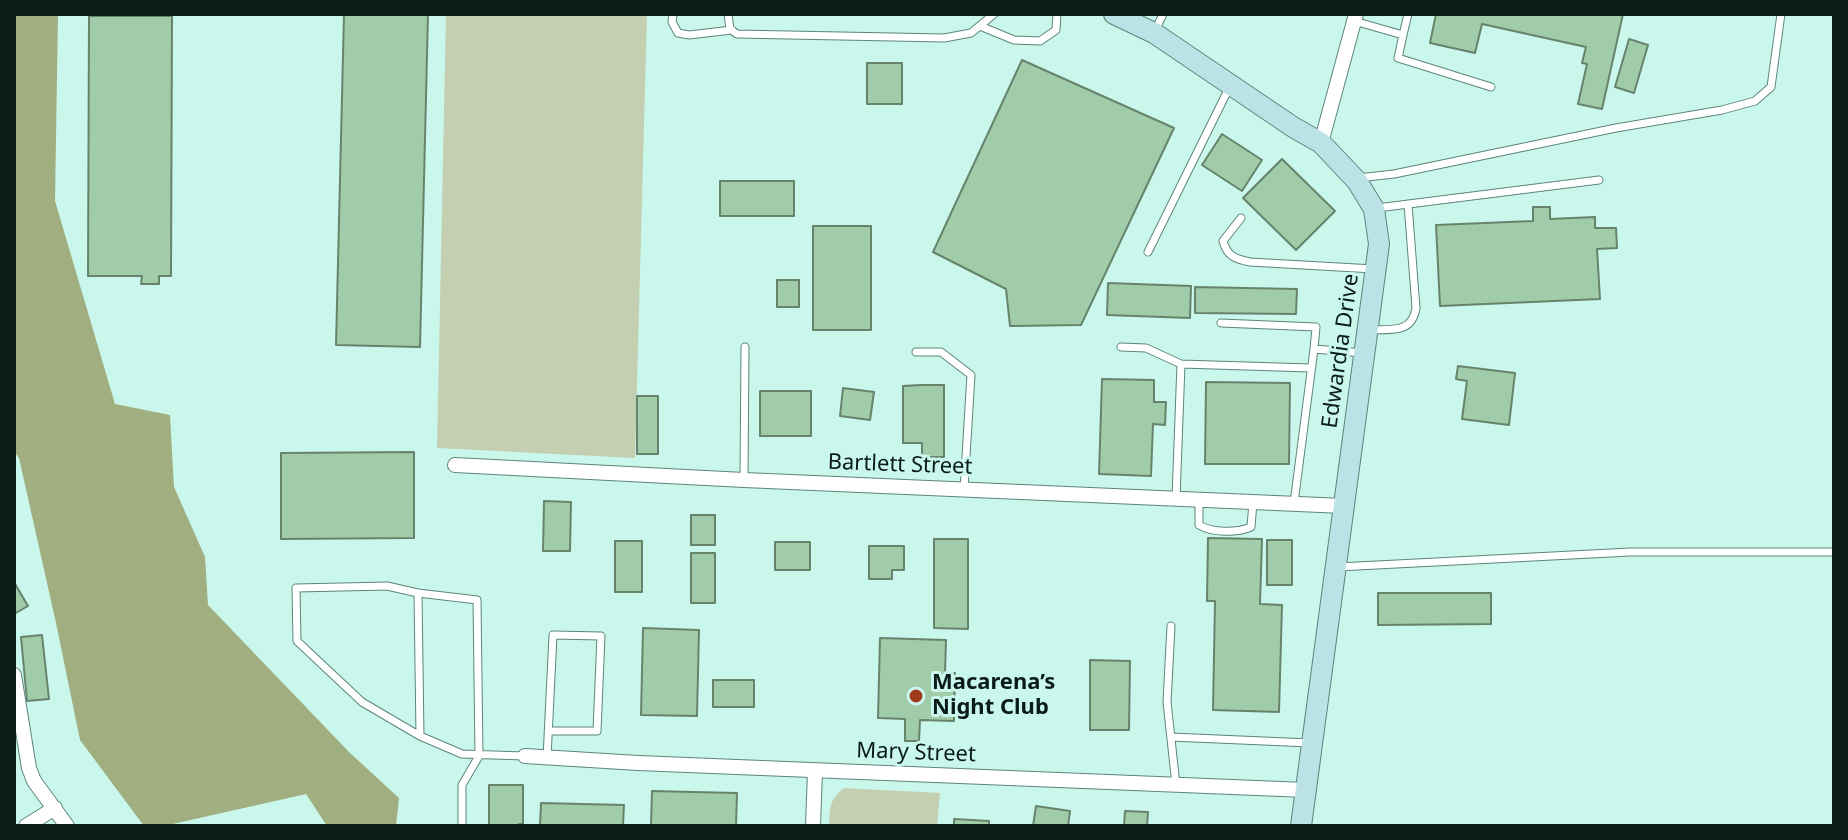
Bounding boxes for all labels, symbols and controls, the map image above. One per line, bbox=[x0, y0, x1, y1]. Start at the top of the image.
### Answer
street label: Edwardia Drive bbox=[1317, 272, 1365, 430]
street label: Bartlett Street bbox=[827, 449, 973, 481]
place label: Macarena’s Night Club bbox=[932, 670, 1055, 722]
marker: Macarena’s Night Club bbox=[907, 687, 925, 705]
street label: Mary Street bbox=[856, 738, 976, 768]

